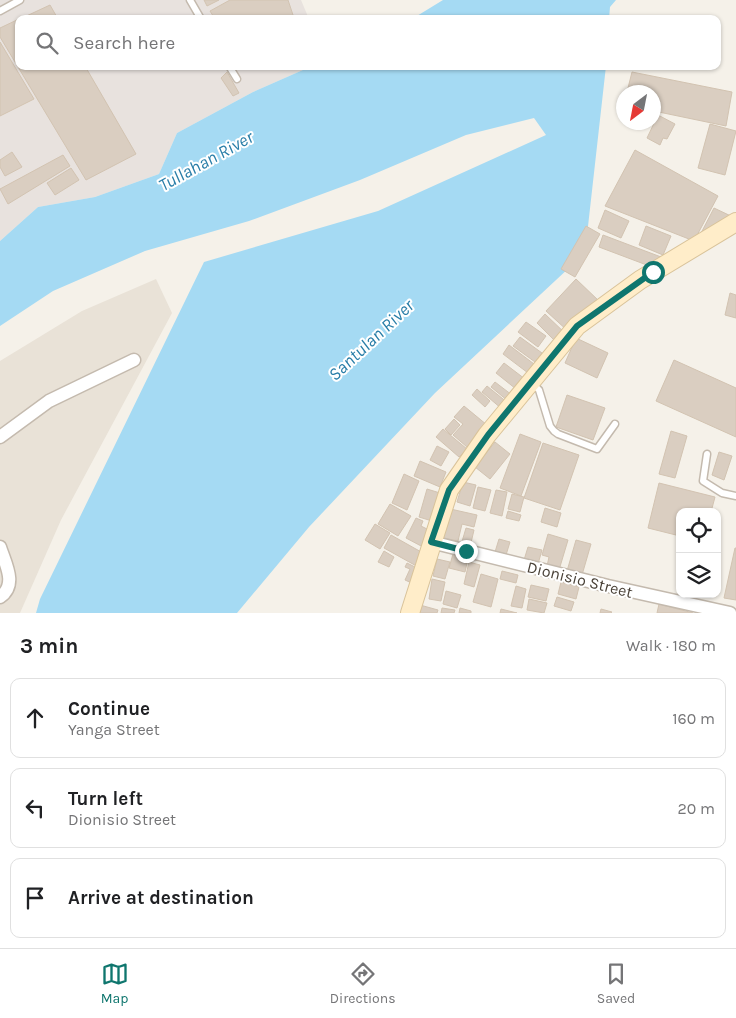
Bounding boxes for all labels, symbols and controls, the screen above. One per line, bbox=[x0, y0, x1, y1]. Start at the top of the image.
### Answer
search box bbox=[15, 15, 721, 70]
icon: search bbox=[33, 29, 61, 57]
text: Search here bbox=[73, 32, 175, 54]
north arrow bbox=[616, 85, 661, 130]
water label: Tullahan River bbox=[155, 126, 258, 196]
route start bbox=[642, 261, 665, 284]
water label: Santulan River bbox=[324, 294, 419, 385]
map controls bbox=[676, 508, 721, 598]
button: locate bbox=[676, 508, 721, 553]
route end bbox=[455, 540, 478, 563]
button: layers bbox=[676, 553, 721, 598]
street label: Dionisio Street bbox=[525, 557, 635, 602]
text: 3 min bbox=[20, 634, 78, 658]
text: Walk · 180 m bbox=[626, 636, 716, 655]
text: Continue bbox=[68, 698, 150, 720]
icon: ahead bbox=[21, 704, 49, 732]
text: 160 m bbox=[672, 709, 715, 728]
text: Yanga Street bbox=[68, 720, 160, 739]
text: Turn left bbox=[68, 788, 143, 810]
icon: left bbox=[21, 794, 49, 822]
text: 20 m bbox=[677, 799, 715, 818]
text: Dionisio Street bbox=[68, 810, 176, 829]
icon: arrive bbox=[21, 884, 49, 912]
text: Arrive at destination bbox=[68, 887, 254, 909]
tab: Map bbox=[101, 960, 129, 1007]
tab: Directions bbox=[330, 960, 396, 1007]
tab: Saved bbox=[597, 960, 635, 1007]

